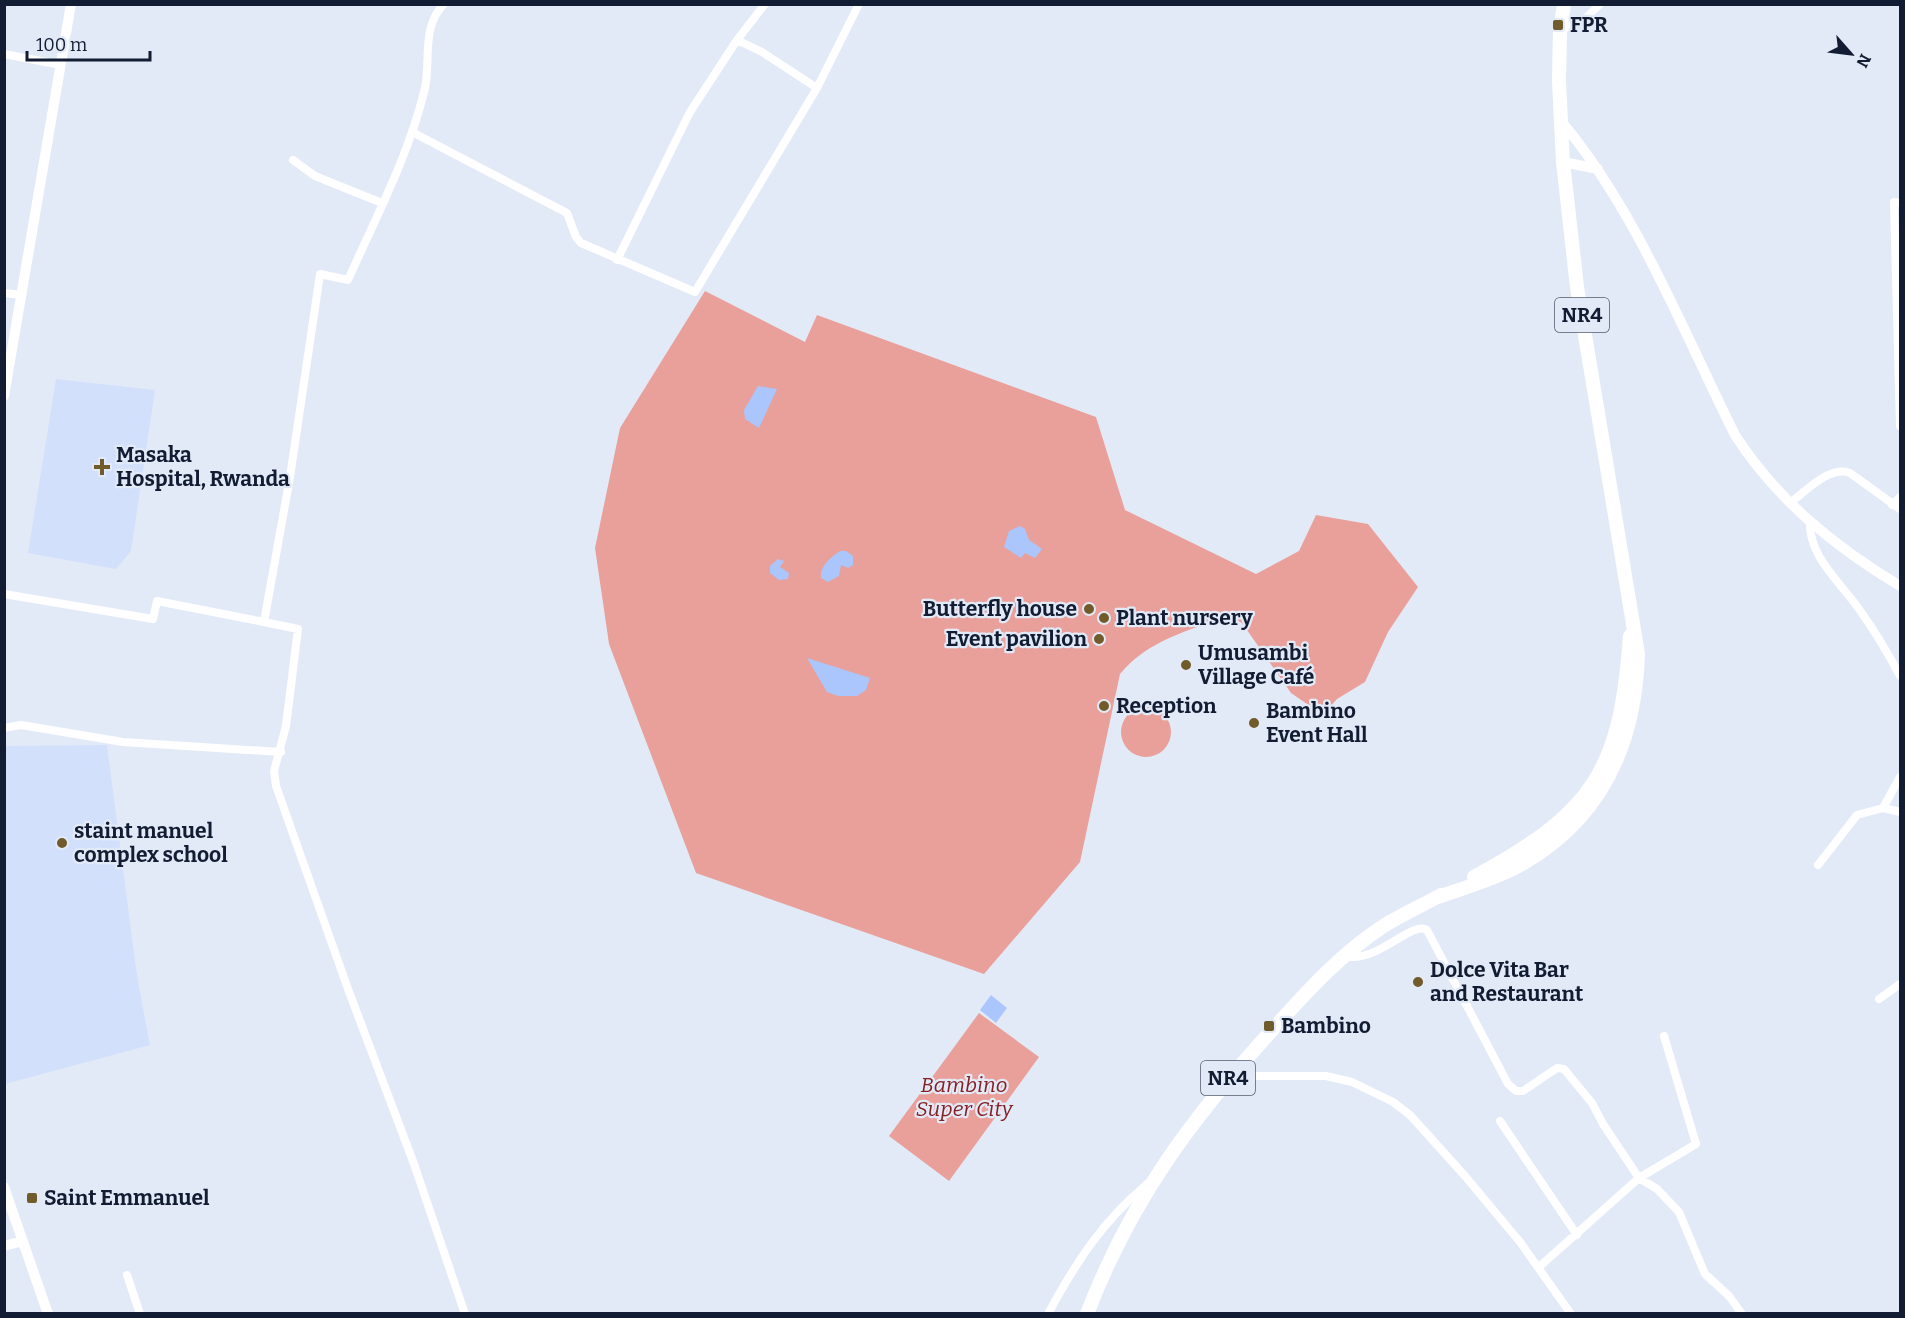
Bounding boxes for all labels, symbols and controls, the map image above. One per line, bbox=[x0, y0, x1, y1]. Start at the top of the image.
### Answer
place label: FPR bbox=[1570, 12, 1608, 38]
marker: FPR bbox=[1551, 18, 1565, 32]
scale bar bbox=[27, 24, 150, 62]
north arrow bbox=[1821, 24, 1881, 84]
text: 100 m bbox=[36, 34, 87, 56]
text: N bbox=[1853, 51, 1875, 71]
road number: NR4 bbox=[1555, 298, 1609, 332]
place label: Masaka Hospital, Rwanda bbox=[116, 442, 290, 492]
marker: Masaka Hospital, Rwanda bbox=[93, 458, 111, 476]
place label: Butterfly house bbox=[923, 596, 1077, 622]
marker: Butterfly house bbox=[1082, 602, 1096, 616]
place label: Plant nursery bbox=[1116, 605, 1253, 631]
marker: Plant nursery bbox=[1097, 611, 1111, 625]
place label: Event pavilion bbox=[946, 626, 1087, 652]
marker: Event pavilion bbox=[1092, 632, 1106, 646]
place label: Umusambi Village Café bbox=[1198, 640, 1314, 690]
marker: Umusambi Village Café bbox=[1179, 658, 1193, 672]
place label: Reception bbox=[1116, 693, 1217, 719]
place label: Bambino Event Hall bbox=[1266, 698, 1368, 748]
marker: Reception bbox=[1097, 699, 1111, 713]
marker: Bambino Event Hall bbox=[1247, 716, 1261, 730]
place label: staint manuel complex school bbox=[74, 818, 228, 868]
marker: staint manuel complex school bbox=[55, 836, 69, 850]
place label: Dolce Vita Bar and Restaurant bbox=[1430, 957, 1584, 1007]
marker: Dolce Vita Bar and Restaurant bbox=[1411, 975, 1425, 989]
place label: Bambino bbox=[1281, 1013, 1371, 1039]
marker: Bambino bbox=[1262, 1019, 1276, 1033]
road number: NR4 bbox=[1201, 1061, 1255, 1095]
park label: Bambino Super City bbox=[916, 1072, 1014, 1122]
place label: Saint Emmanuel bbox=[44, 1185, 210, 1211]
marker: Saint Emmanuel bbox=[25, 1191, 39, 1205]

